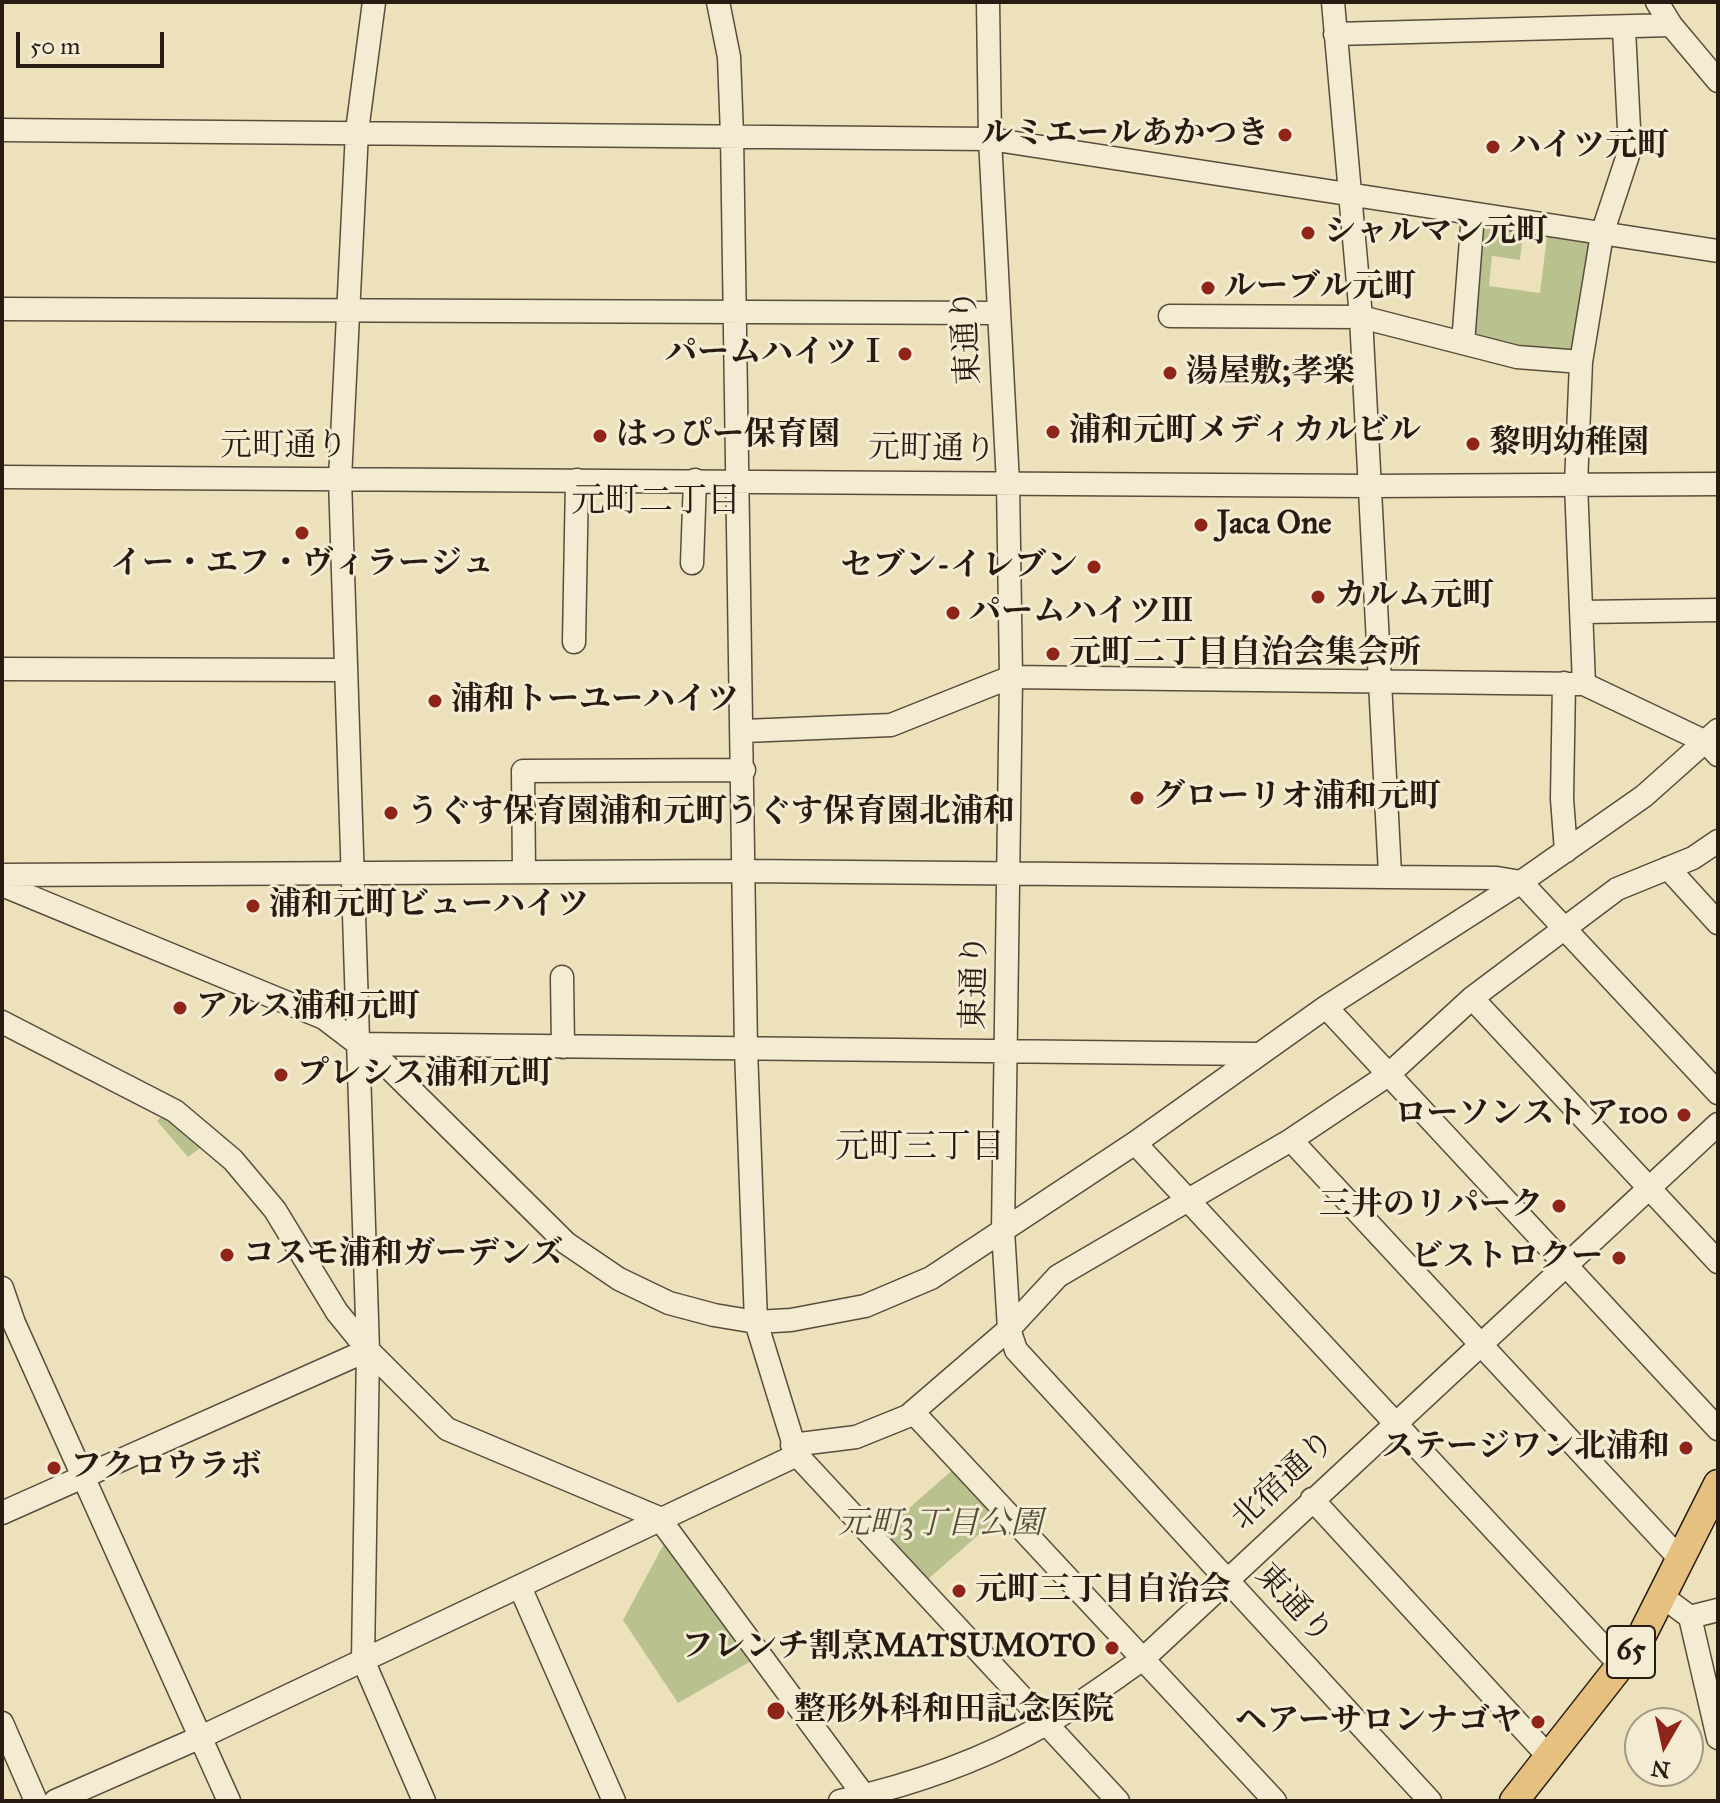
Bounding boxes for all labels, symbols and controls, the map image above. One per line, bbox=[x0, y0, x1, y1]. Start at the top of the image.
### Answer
scale bar bbox=[20, 16, 168, 66]
text: 50 m bbox=[30, 31, 80, 61]
place label: ルミエールあかつき bbox=[981, 116, 1269, 154]
marker: ルミエールあかつき bbox=[1276, 126, 1294, 144]
place label: ハイツ元町 bbox=[1509, 128, 1669, 166]
marker: ハイツ元町 bbox=[1484, 138, 1502, 156]
place label: シャルマン元町 bbox=[1324, 214, 1548, 252]
marker: シャルマン元町 bbox=[1299, 224, 1317, 242]
place label: ルーブル元町 bbox=[1224, 269, 1416, 307]
marker: ルーブル元町 bbox=[1199, 279, 1217, 297]
street label: 東通り bbox=[946, 288, 990, 386]
place label: パームハイツⅠ bbox=[665, 335, 889, 373]
marker: パームハイツⅠ bbox=[896, 345, 914, 363]
place label: 湯屋敷;孝楽 bbox=[1186, 354, 1355, 392]
marker: 湯屋敷;孝楽 bbox=[1161, 364, 1179, 382]
place label: 浦和元町メディカルビル bbox=[1069, 413, 1421, 451]
place label: はっぴー保育園 bbox=[616, 417, 840, 455]
marker: 浦和元町メディカルビル bbox=[1044, 423, 1062, 441]
place label: 黎明幼稚園 bbox=[1489, 425, 1649, 463]
marker: はっぴー保育園 bbox=[591, 427, 609, 445]
street label: 元町通り bbox=[220, 428, 348, 466]
street label: 元町通り bbox=[868, 430, 996, 470]
marker: 黎明幼稚園 bbox=[1464, 435, 1482, 453]
district label: 元町二丁目 bbox=[571, 483, 741, 523]
place label: Jaca One bbox=[1217, 506, 1332, 544]
marker: Jaca One bbox=[1192, 516, 1210, 534]
marker: イー・エフ・ヴィラージュ bbox=[293, 524, 311, 542]
place label: イー・エフ・ヴィラージュ bbox=[110, 546, 494, 584]
place label: セブン-イレブン bbox=[841, 548, 1078, 586]
marker: セブン-イレブン bbox=[1085, 558, 1103, 576]
place label: カルム元町 bbox=[1334, 578, 1494, 616]
marker: カルム元町 bbox=[1309, 588, 1327, 606]
place label: パームハイツⅢ bbox=[969, 594, 1193, 632]
marker: パームハイツⅢ bbox=[944, 604, 962, 622]
place label: 元町二丁目自治会集会所 bbox=[1069, 635, 1421, 673]
marker: 元町二丁目自治会集会所 bbox=[1044, 645, 1062, 663]
place label: 浦和トーユーハイツ bbox=[451, 682, 739, 720]
marker: 浦和トーユーハイツ bbox=[426, 692, 444, 710]
place label: グローリオ浦和元町 bbox=[1153, 779, 1441, 817]
marker: グローリオ浦和元町 bbox=[1128, 789, 1146, 807]
place label: うぐす保育園浦和元町うぐす保育園北浦和 bbox=[407, 794, 1015, 832]
marker: うぐす保育園浦和元町うぐす保育園北浦和 bbox=[382, 804, 400, 822]
place label: 浦和元町ビューハイツ bbox=[269, 887, 589, 925]
marker: 浦和元町ビューハイツ bbox=[244, 897, 262, 915]
street label: 東通り bbox=[956, 934, 996, 1030]
place label: アルス浦和元町 bbox=[196, 989, 420, 1027]
marker: アルス浦和元町 bbox=[171, 999, 189, 1017]
place label: プレシス浦和元町 bbox=[297, 1056, 553, 1094]
marker: プレシス浦和元町 bbox=[272, 1066, 290, 1084]
place label: ローソンストア100 bbox=[1394, 1096, 1668, 1134]
marker: ローソンストア100 bbox=[1675, 1106, 1693, 1124]
district label: 元町三丁目 bbox=[835, 1129, 1005, 1169]
place label: 三井のリパーク bbox=[1319, 1187, 1543, 1225]
marker: 三井のリパーク bbox=[1550, 1197, 1568, 1215]
place label: コスモ浦和ガーデンズ bbox=[243, 1236, 563, 1274]
place label: ビストロクー bbox=[1411, 1239, 1603, 1277]
marker: コスモ浦和ガーデンズ bbox=[218, 1246, 236, 1264]
marker: ビストロクー bbox=[1610, 1249, 1628, 1267]
street label: 北宿通り bbox=[1224, 1423, 1344, 1539]
place label: ステージワン北浦和 bbox=[1382, 1429, 1670, 1467]
marker: ステージワン北浦和 bbox=[1677, 1439, 1695, 1457]
place label: フクロウラボ bbox=[70, 1449, 262, 1487]
marker: フクロウラボ bbox=[45, 1459, 63, 1477]
park label: 元町3丁目公園 bbox=[838, 1506, 1042, 1544]
street label: 東通り bbox=[1246, 1557, 1340, 1653]
place label: 元町三丁目自治会 bbox=[975, 1572, 1231, 1610]
marker: 元町三丁目自治会 bbox=[950, 1582, 968, 1600]
road number: 65 bbox=[1607, 1626, 1655, 1678]
place label: フレンチ割烹MATSUMOTO bbox=[681, 1629, 1096, 1667]
marker: フレンチ割烹MATSUMOTO bbox=[1103, 1639, 1121, 1657]
place label: 整形外科和田記念医院 bbox=[794, 1692, 1114, 1730]
marker: 整形外科和田記念医院 bbox=[765, 1700, 787, 1722]
place label: ヘアーサロンナゴヤ bbox=[1235, 1703, 1522, 1741]
north arrow bbox=[1624, 1707, 1704, 1787]
marker: ヘアーサロンナゴヤ bbox=[1529, 1713, 1547, 1731]
text: N bbox=[1649, 1754, 1672, 1784]

